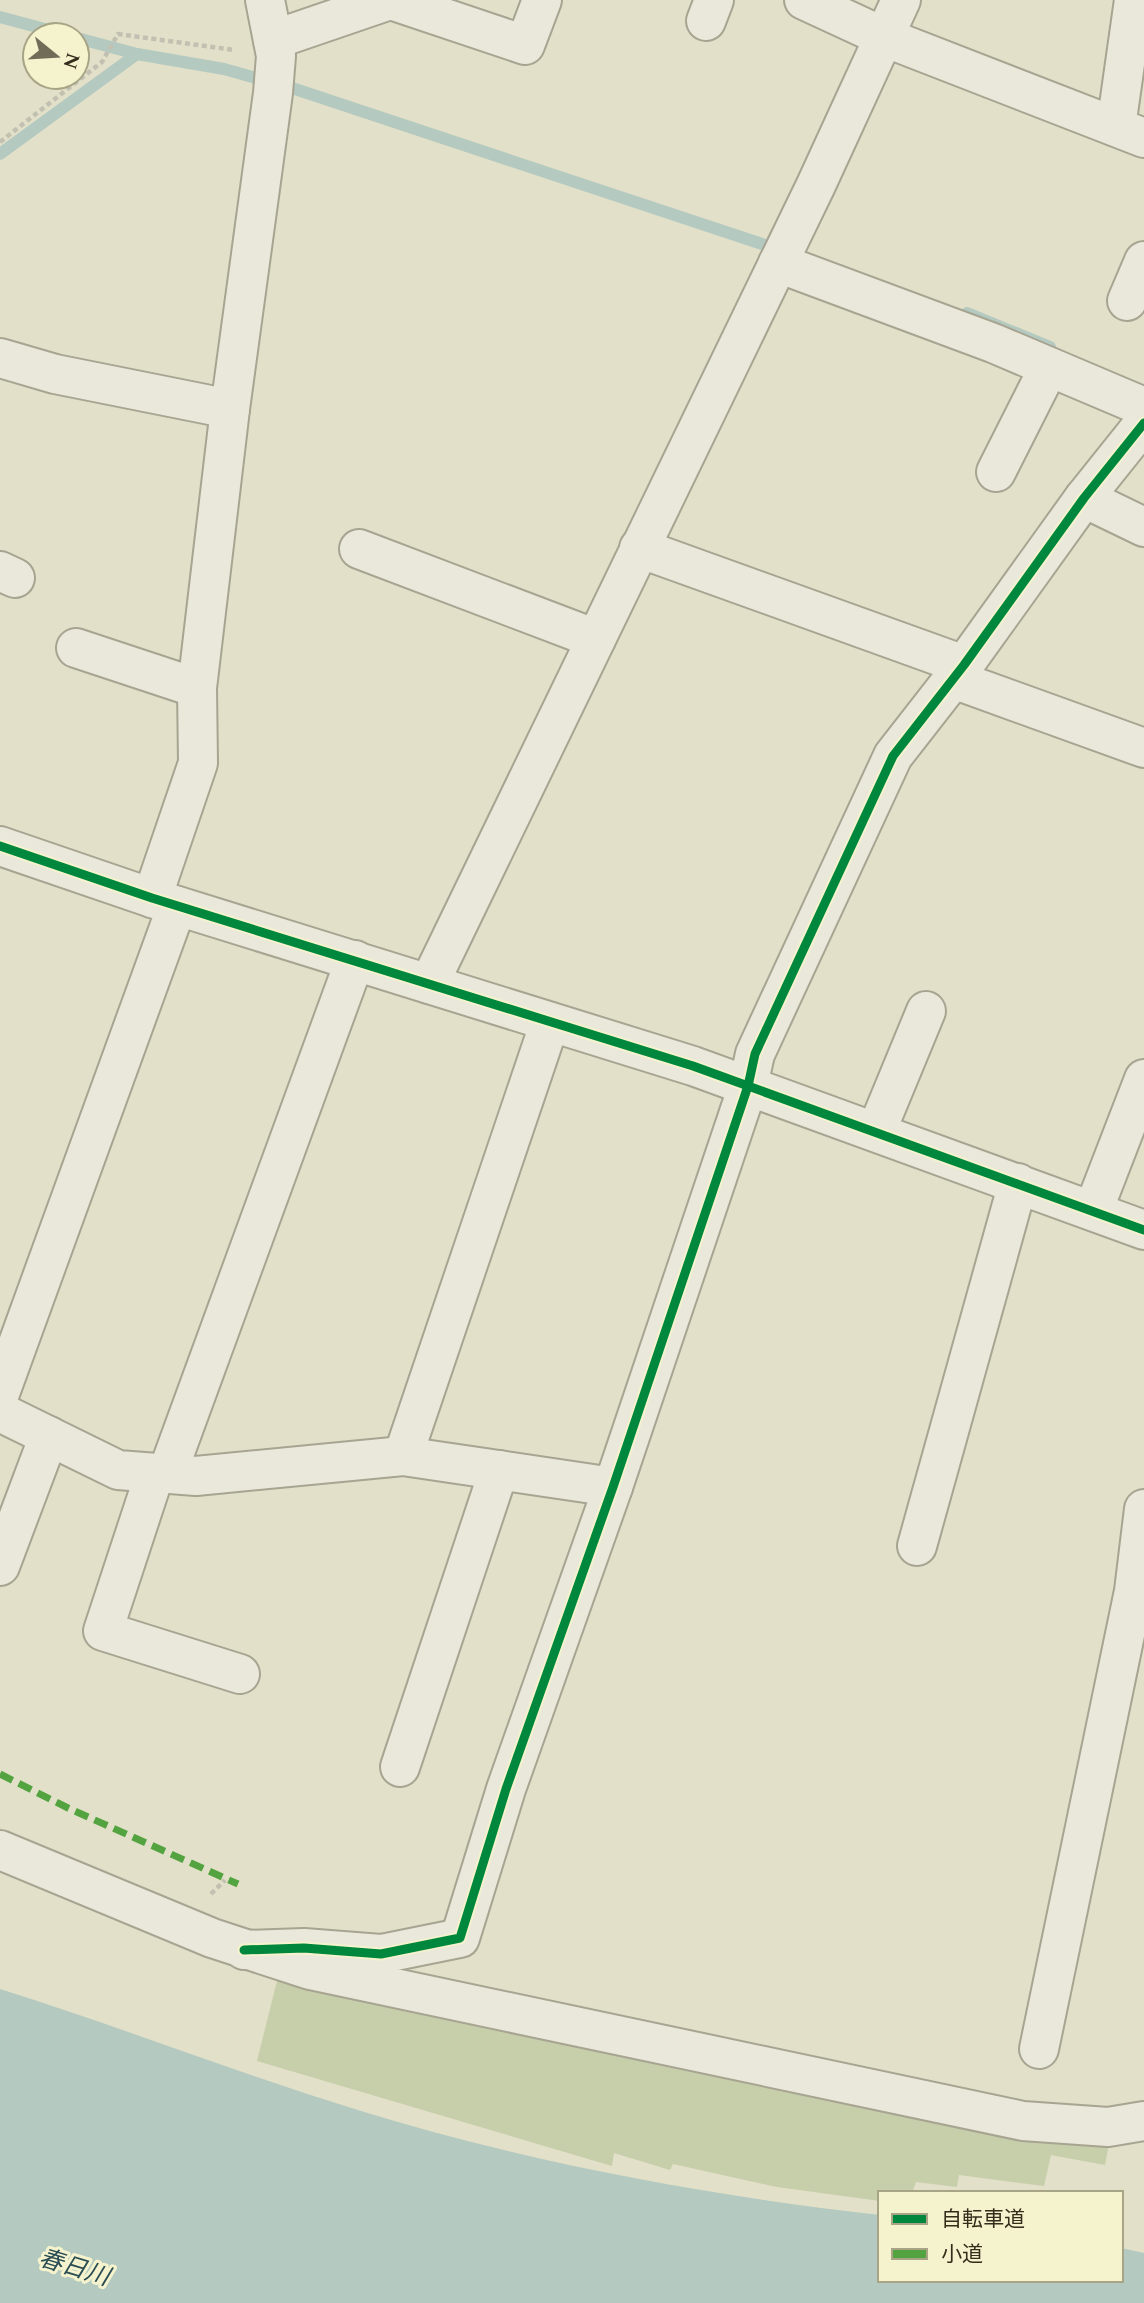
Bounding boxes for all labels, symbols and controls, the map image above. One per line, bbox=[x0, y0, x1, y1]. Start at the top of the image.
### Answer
north arrow bbox=[21, 21, 91, 91]
text: N bbox=[55, 49, 87, 73]
legend bbox=[878, 2191, 1123, 2282]
text: 自転車道 bbox=[941, 2204, 1025, 2236]
text: 小道 bbox=[941, 2239, 983, 2271]
water label: 春日川 bbox=[34, 2240, 117, 2297]

